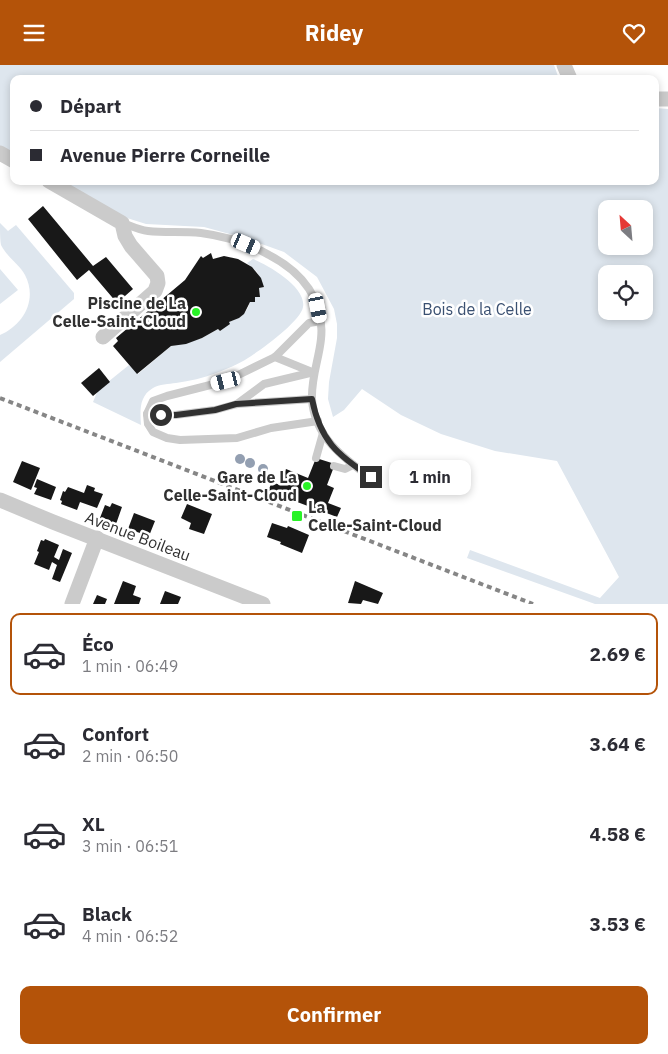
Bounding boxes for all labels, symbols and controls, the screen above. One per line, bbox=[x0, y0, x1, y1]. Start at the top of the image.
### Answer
text: Ridey bbox=[305, 18, 363, 47]
icon: menu bbox=[20, 19, 48, 47]
icon: heart bbox=[620, 19, 648, 47]
text: Départ bbox=[60, 94, 121, 118]
text: Avenue Pierre Corneille bbox=[60, 143, 270, 167]
north arrow bbox=[598, 200, 652, 255]
map controls bbox=[598, 200, 653, 320]
car bbox=[229, 231, 262, 257]
button: locate bbox=[598, 265, 653, 320]
car bbox=[307, 292, 328, 324]
place label: Piscine de La Celle-Saint-Cloud bbox=[52, 293, 186, 331]
park label: Bois de la Celle bbox=[422, 299, 532, 319]
marker: Piscine de La Celle-Saint-Cloud bbox=[190, 306, 202, 318]
car bbox=[209, 370, 242, 392]
route start bbox=[150, 404, 172, 426]
callout: 1 min bbox=[388, 459, 471, 495]
route end bbox=[360, 466, 382, 488]
place label: Gare de La Celle-Saint-Cloud bbox=[163, 467, 297, 505]
text: 1 min bbox=[409, 467, 451, 487]
marker: Gare de La Celle-Saint-Cloud bbox=[301, 480, 313, 492]
place label: La Celle-Saint-Cloud bbox=[308, 497, 442, 535]
street label: Avenue Boileau bbox=[82, 507, 194, 565]
marker: La Celle-Saint-Cloud bbox=[290, 509, 304, 523]
icon: car bbox=[22, 632, 67, 677]
text: Éco bbox=[82, 632, 114, 656]
text: 2.69 € bbox=[590, 642, 646, 666]
text: 1 min · 06:49 bbox=[82, 656, 178, 676]
icon: car bbox=[22, 722, 67, 767]
text: Confort bbox=[82, 722, 149, 746]
text: 3.64 € bbox=[590, 732, 646, 756]
text: 2 min · 06:50 bbox=[82, 746, 178, 766]
icon: car bbox=[22, 812, 67, 857]
text: XL bbox=[82, 812, 105, 836]
text: 4.58 € bbox=[590, 822, 646, 846]
text: 3 min · 06:51 bbox=[82, 836, 178, 856]
icon: car bbox=[22, 902, 67, 947]
text: Black bbox=[82, 902, 132, 926]
text: 3.53 € bbox=[590, 912, 646, 936]
text: 4 min · 06:52 bbox=[82, 926, 178, 946]
button: Confirmer bbox=[20, 986, 648, 1044]

